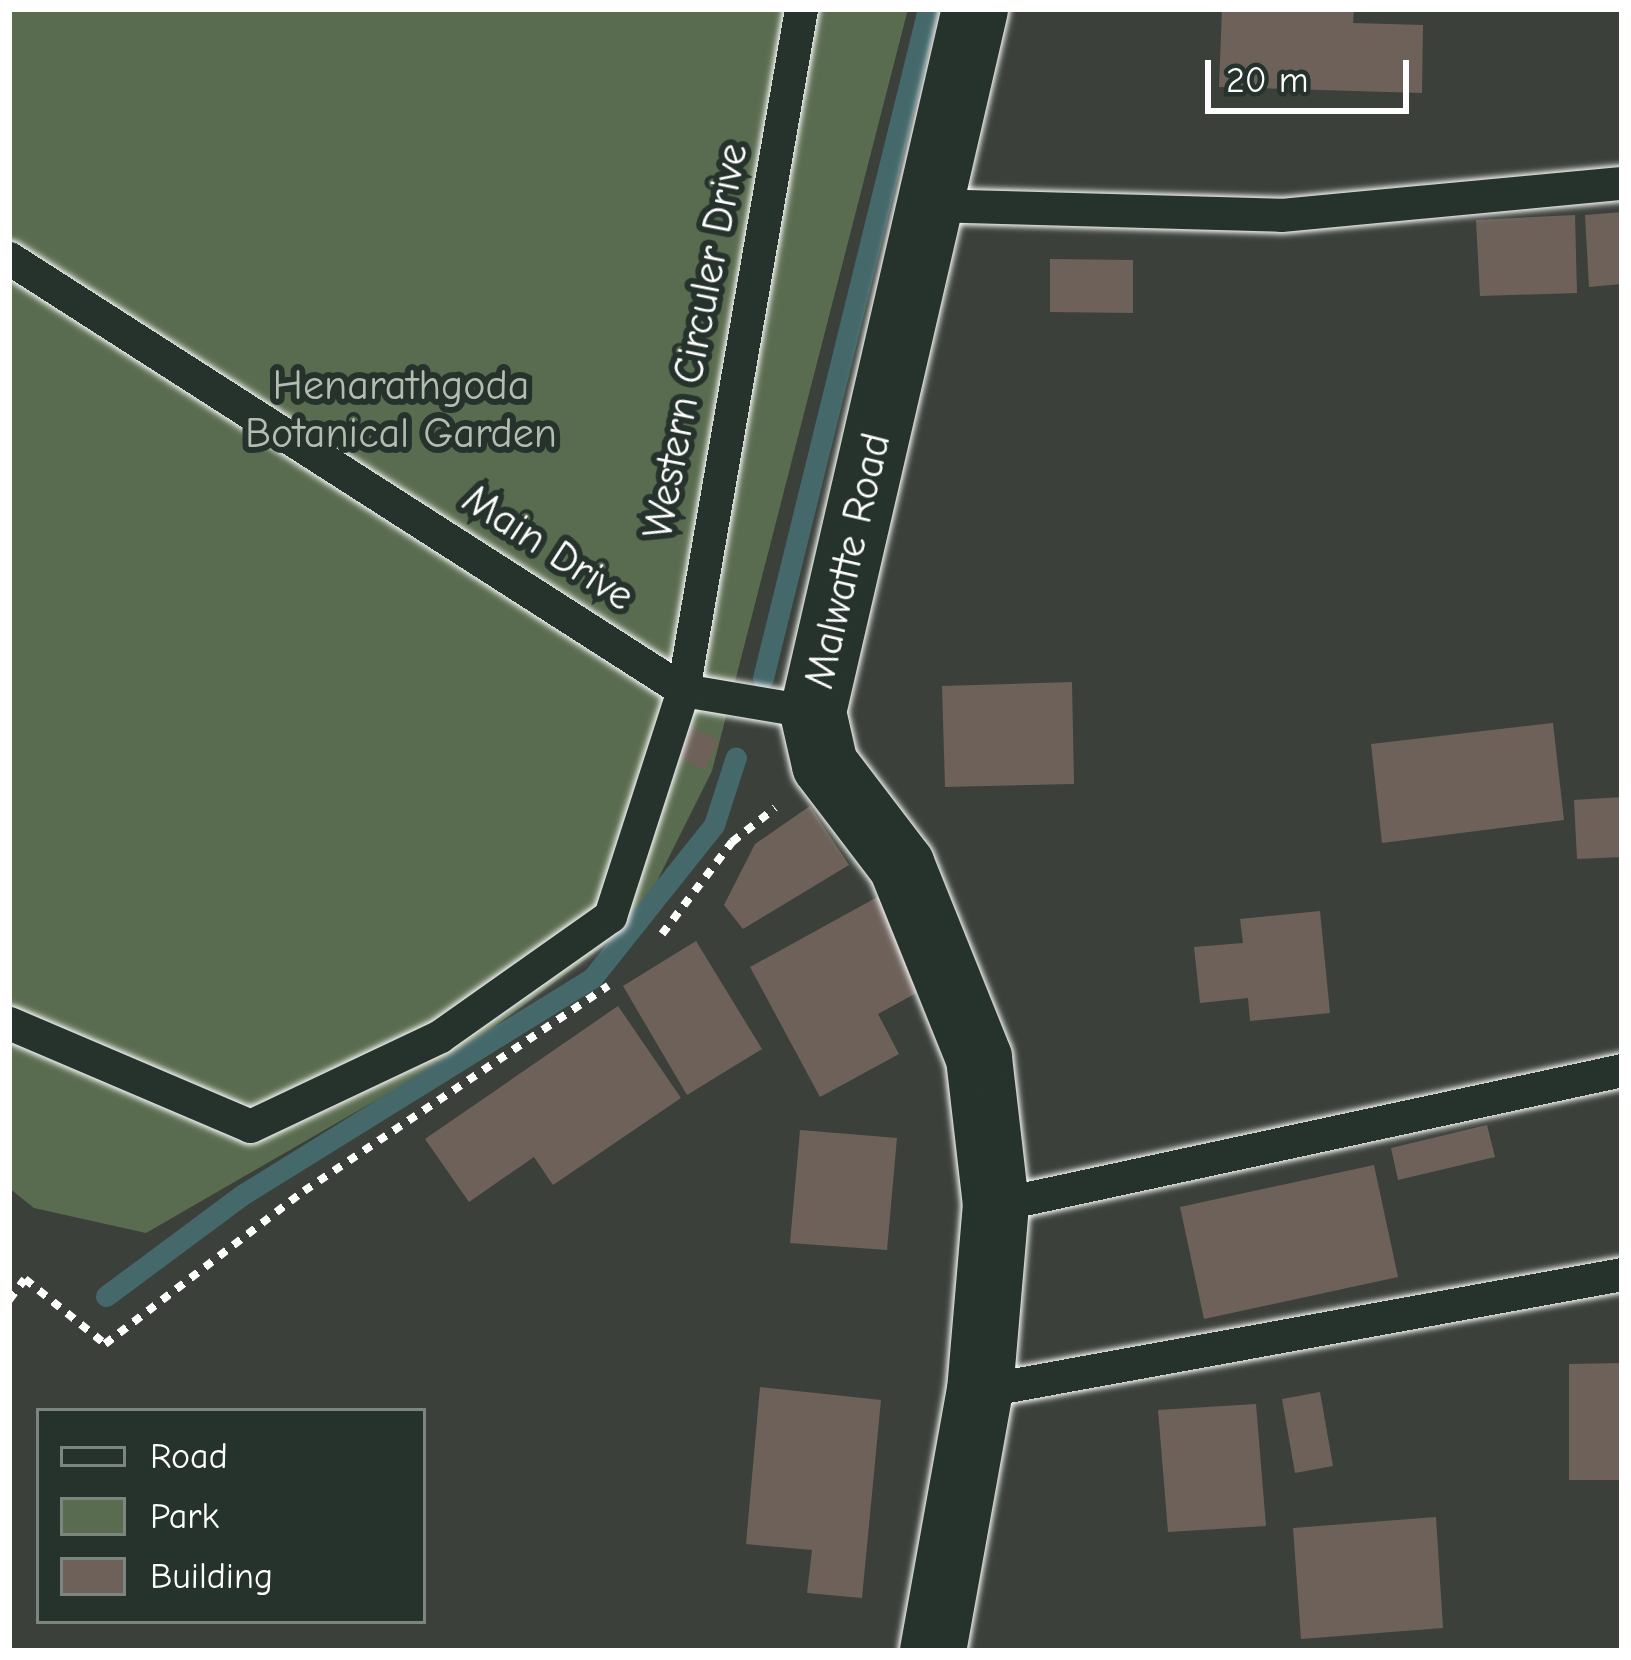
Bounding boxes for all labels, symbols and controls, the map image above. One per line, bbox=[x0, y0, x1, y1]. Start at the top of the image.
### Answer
scale bar bbox=[1211, 36, 1415, 110]
text: 20 m bbox=[1226, 60, 1309, 101]
street label: Western Circuler Drive bbox=[633, 139, 759, 543]
park label: Henarathgoda Botanical Garden bbox=[245, 361, 557, 460]
street label: Malwatte Road bbox=[794, 428, 902, 694]
street label: Main Drive bbox=[453, 474, 643, 622]
legend bbox=[36, 1408, 426, 1624]
text: Road bbox=[150, 1436, 228, 1477]
text: Park bbox=[150, 1496, 219, 1537]
text: Building bbox=[150, 1556, 273, 1597]

